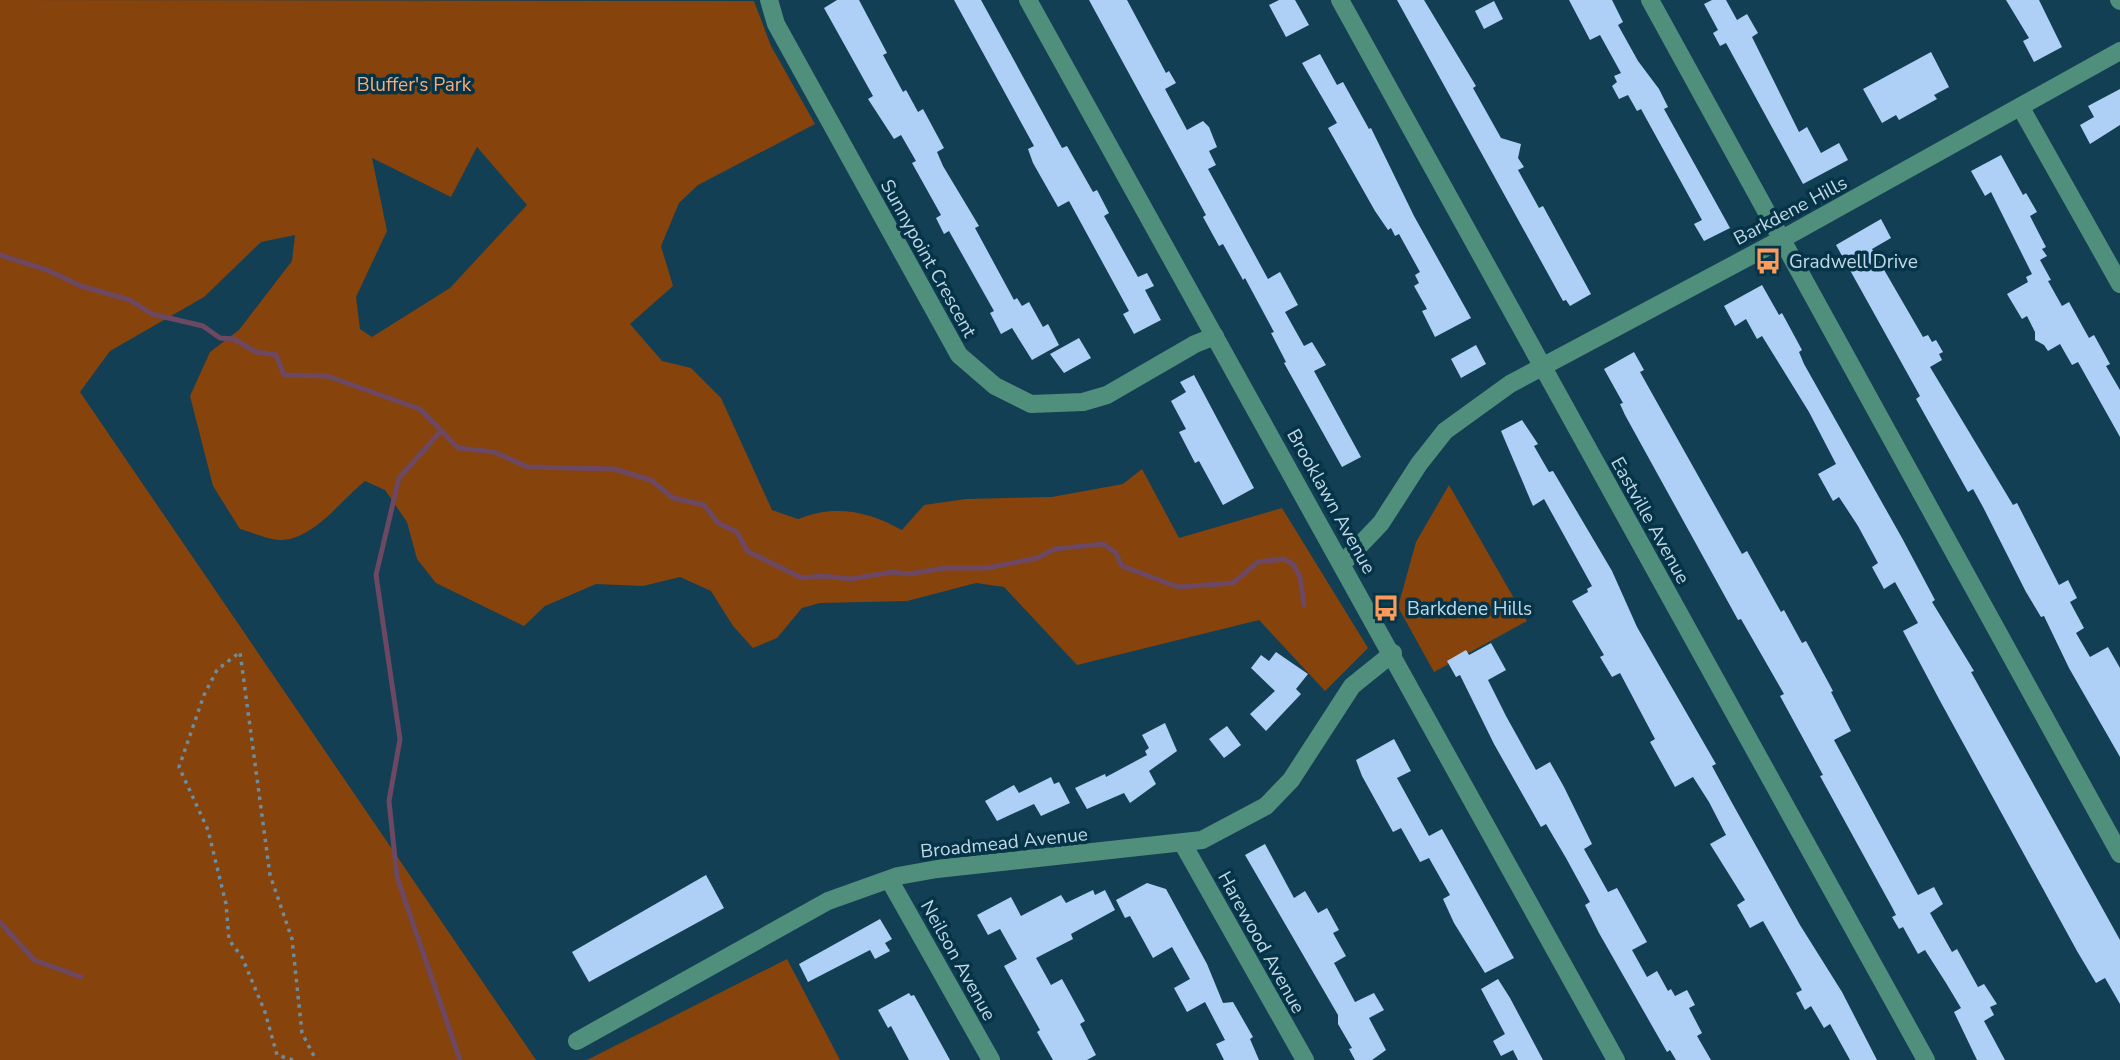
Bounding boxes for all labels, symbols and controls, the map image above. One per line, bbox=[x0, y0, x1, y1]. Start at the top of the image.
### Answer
park label: Bluffer's Park bbox=[357, 72, 472, 98]
street label: Barkdene Hills bbox=[1729, 170, 1852, 252]
street label: Sunnypoint Crescent bbox=[874, 175, 983, 342]
bus stop icon: Gradwell Drive bbox=[1753, 246, 1783, 276]
place label: Gradwell Drive bbox=[1789, 249, 1918, 275]
street label: Brooklawn Avenue bbox=[1280, 424, 1382, 579]
street label: Eastville Avenue bbox=[1604, 452, 1696, 589]
bus stop icon: Barkdene Hills bbox=[1371, 593, 1401, 623]
place label: Barkdene Hills bbox=[1407, 596, 1532, 622]
street label: Broadmead Avenue bbox=[919, 821, 1089, 865]
street label: Harewood Avenue bbox=[1211, 867, 1311, 1018]
street label: Neilson Avenue bbox=[914, 896, 1002, 1025]

